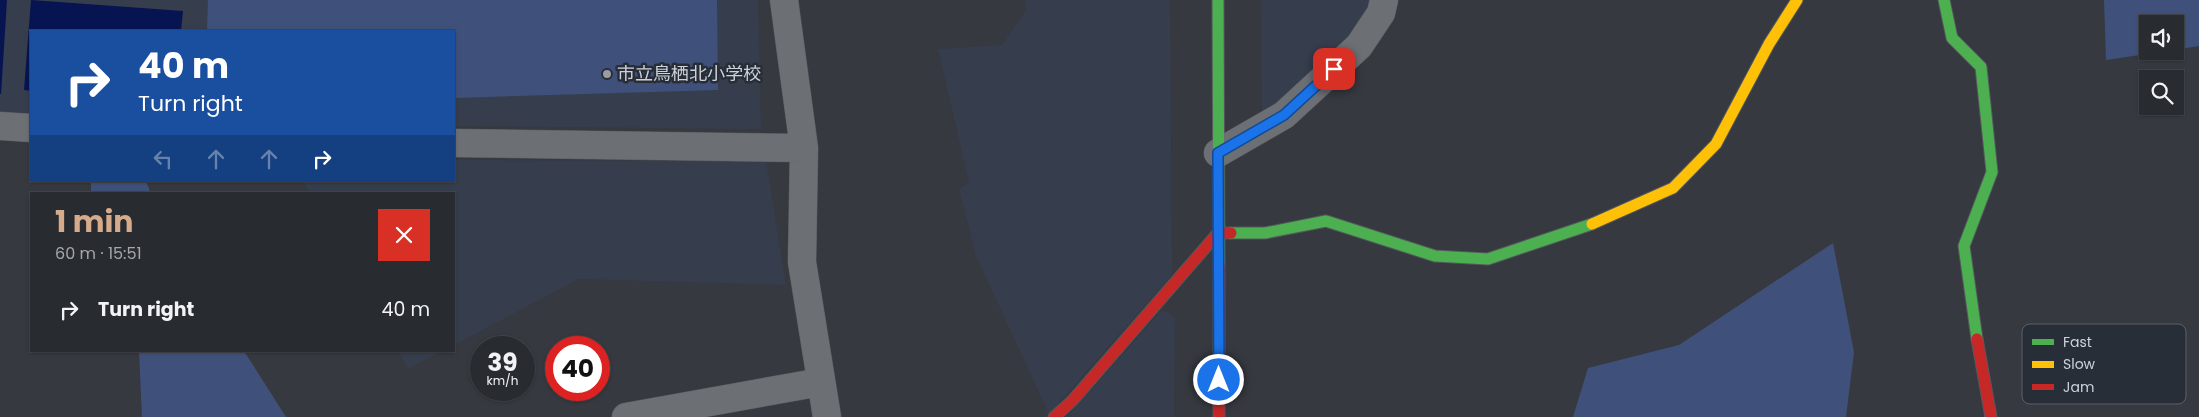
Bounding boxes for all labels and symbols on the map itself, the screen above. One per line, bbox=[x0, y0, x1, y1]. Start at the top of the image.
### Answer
pin bbox=[1313, 48, 1355, 90]
place label: 市立鳥栖北小学校 bbox=[617, 61, 761, 86]
marker: 市立鳥栖北小学校 bbox=[601, 68, 613, 80]
legend bbox=[2022, 324, 2186, 404]
text: Fast bbox=[2063, 332, 2092, 352]
speed limit sign: 40 bbox=[545, 336, 610, 401]
position arrow bbox=[1192, 353, 1244, 405]
text: Slow bbox=[2063, 354, 2096, 374]
text: Jam bbox=[2063, 377, 2094, 397]

